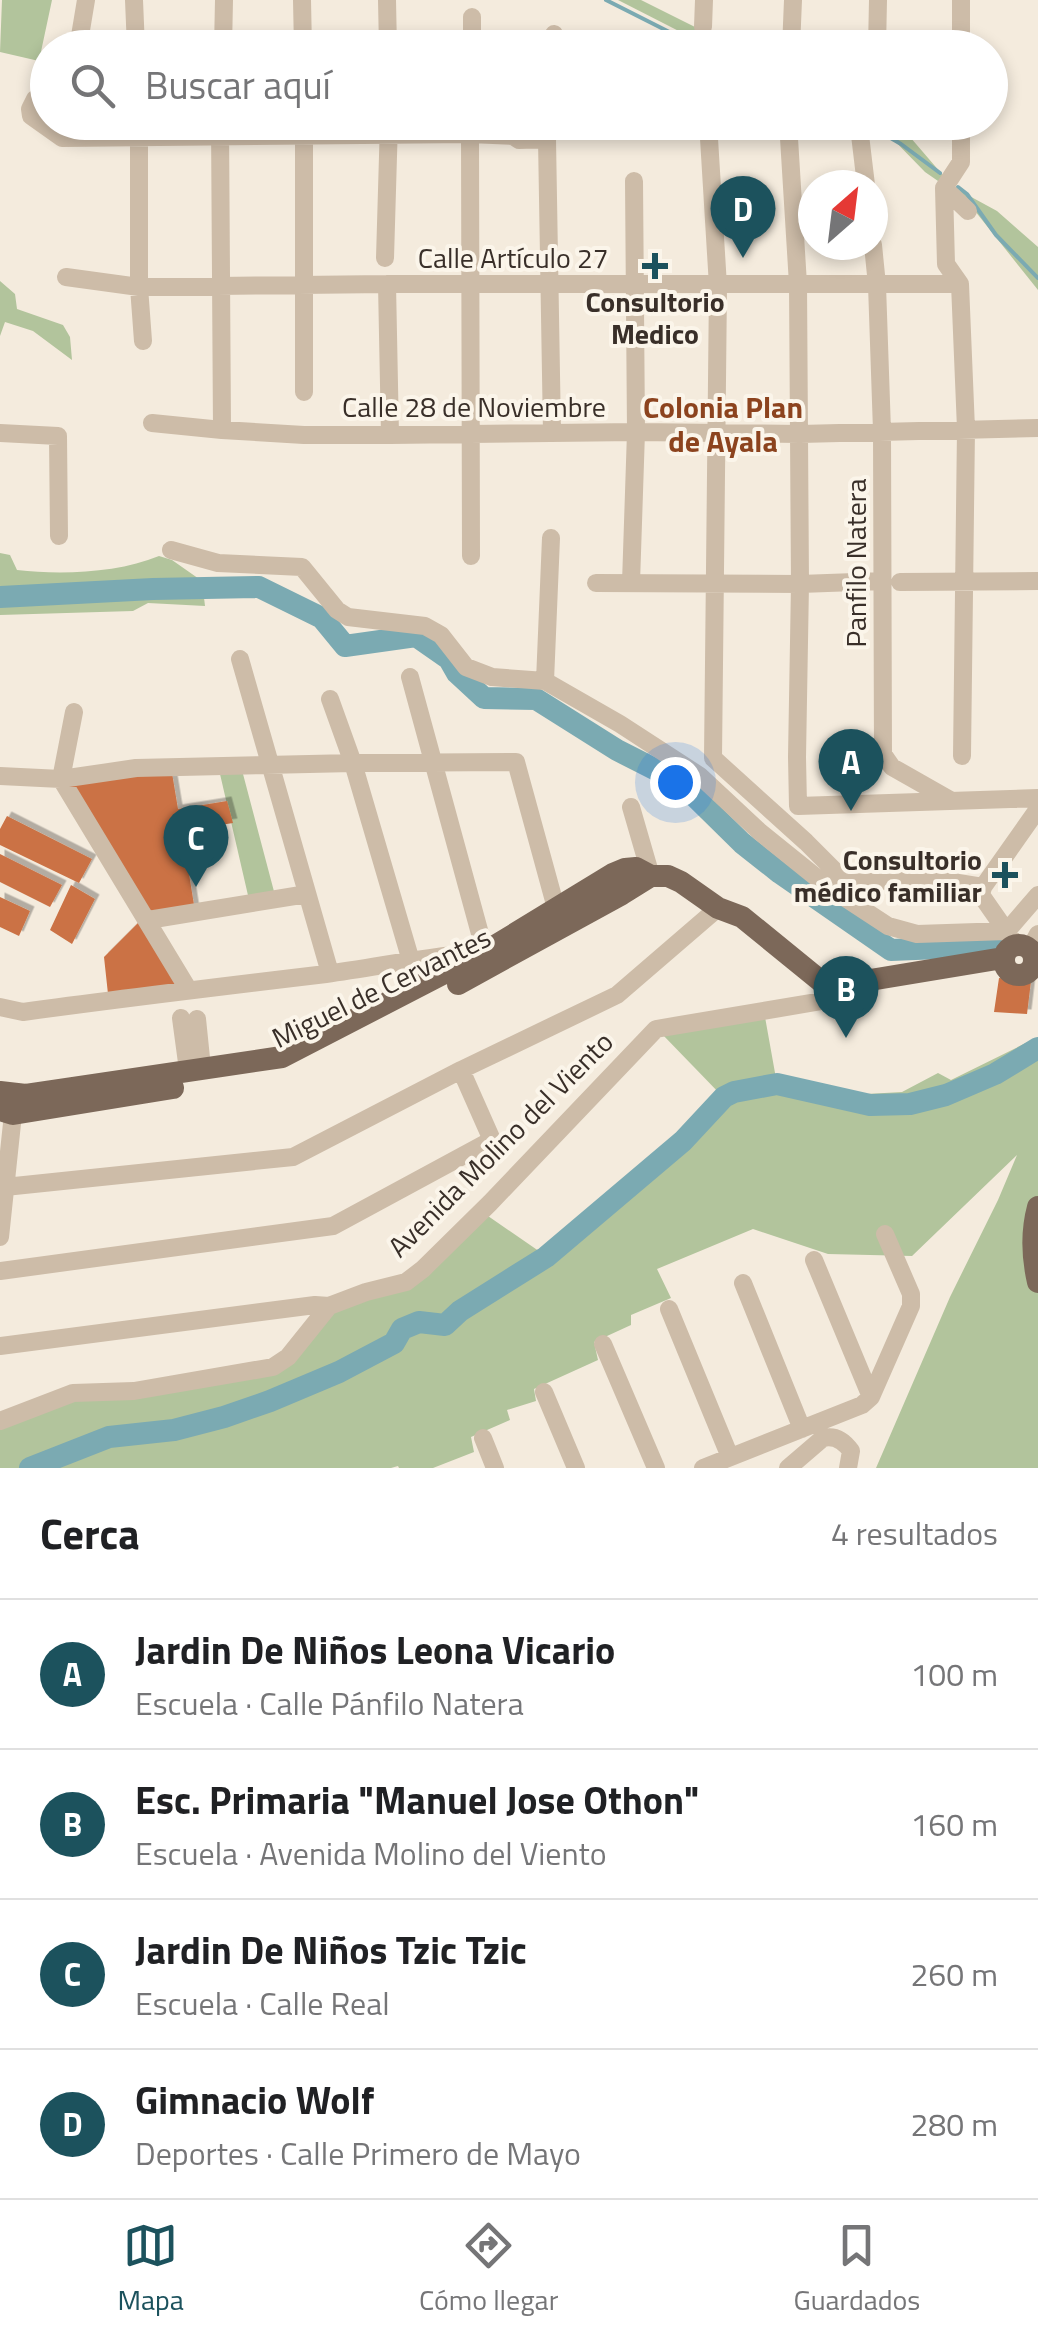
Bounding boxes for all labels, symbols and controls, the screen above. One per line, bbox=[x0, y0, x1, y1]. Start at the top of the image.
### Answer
search box bbox=[30, 30, 1008, 140]
text: Buscar aquí bbox=[145, 56, 331, 114]
icon: search bbox=[65, 58, 120, 113]
north arrow bbox=[798, 170, 888, 260]
pin: D bbox=[710, 176, 776, 258]
street label: Calle Artículo 27 bbox=[418, 236, 608, 279]
marker: Consultorio Medico bbox=[642, 253, 668, 279]
place label: Consultorio Medico bbox=[585, 280, 725, 355]
district label: Colonia Plan de Ayala bbox=[643, 384, 803, 464]
street label: Calle 28 de Noviembre bbox=[342, 385, 606, 428]
street label: Panfilo Natera bbox=[834, 479, 877, 647]
pin: A bbox=[818, 728, 884, 811]
your location bbox=[650, 757, 701, 808]
pin: C bbox=[164, 804, 228, 887]
place label: Consultorio médico familiar bbox=[794, 838, 982, 913]
marker: Consultorio médico familiar bbox=[992, 862, 1018, 888]
street label: Miguel de Cervantes bbox=[264, 915, 498, 1059]
pin: B bbox=[814, 956, 878, 1038]
street label: Avenida Molino del Viento bbox=[377, 1021, 623, 1267]
text: Cerca bbox=[40, 1501, 140, 1565]
text: 4 resultados bbox=[831, 1509, 998, 1557]
text: Jardin De Niños Leona Vicario bbox=[135, 1621, 615, 1679]
text: A bbox=[63, 1650, 82, 1698]
text: 100 m bbox=[910, 1650, 998, 1698]
text: Escuela · Calle Pánfilo Natera bbox=[135, 1679, 524, 1727]
text: Esc. Primaria "Manuel Jose Othon" bbox=[135, 1771, 699, 1829]
text: B bbox=[63, 1800, 82, 1848]
text: 160 m bbox=[910, 1800, 998, 1848]
text: Escuela · Avenida Molino del Viento bbox=[135, 1829, 607, 1877]
text: Jardin De Niños Tzic Tzic bbox=[135, 1921, 527, 1979]
text: C bbox=[64, 1950, 81, 1998]
text: 260 m bbox=[910, 1950, 998, 1998]
text: Escuela · Calle Real bbox=[135, 1979, 390, 2027]
text: Gimnacio Wolf bbox=[135, 2071, 374, 2129]
text: D bbox=[62, 2100, 83, 2148]
text: 280 m bbox=[910, 2100, 998, 2148]
text: Deportes · Calle Primero de Mayo bbox=[135, 2129, 581, 2177]
tab: Mapa bbox=[118, 2218, 184, 2321]
tab: Cómo llegar bbox=[419, 2218, 558, 2321]
tab: Guardados bbox=[793, 2218, 920, 2321]

